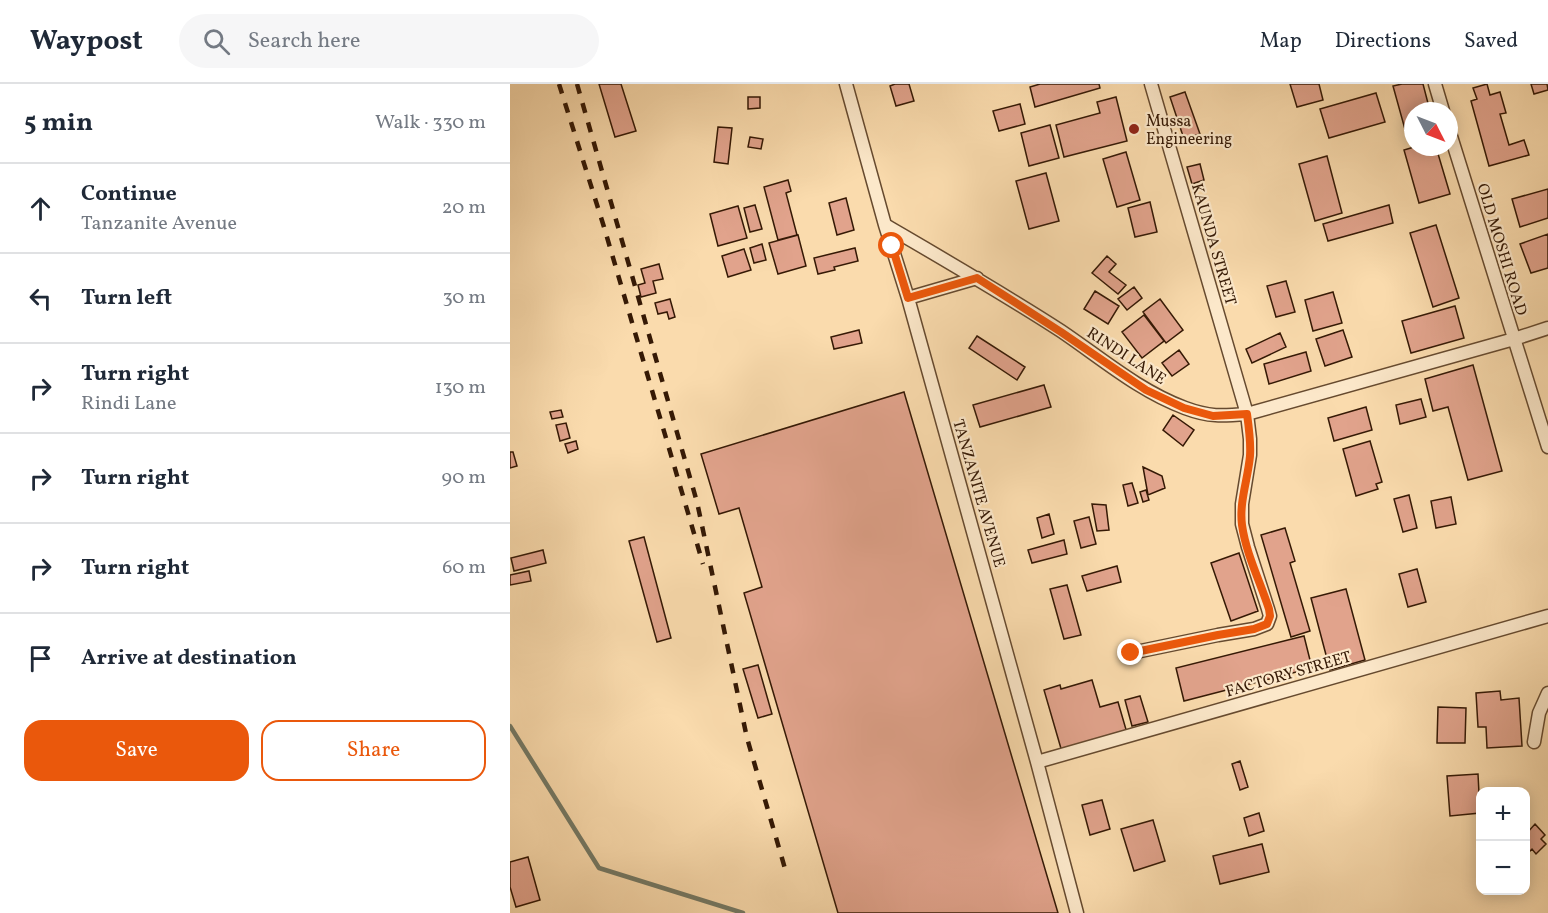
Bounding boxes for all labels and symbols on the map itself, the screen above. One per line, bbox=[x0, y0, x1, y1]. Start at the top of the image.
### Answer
north arrow bbox=[1404, 102, 1458, 156]
place label: Mussa Engineering bbox=[1146, 111, 1232, 151]
marker: Mussa Engineering bbox=[1127, 122, 1141, 136]
street label: KAUNDA STREET bbox=[1185, 181, 1241, 308]
street label: OLD MOSHI ROAD bbox=[1471, 181, 1532, 319]
route start bbox=[878, 232, 904, 258]
street label: RINDI LANE bbox=[1082, 323, 1170, 391]
street label: TANZANITE AVENUE bbox=[946, 417, 1010, 570]
route end bbox=[1117, 639, 1143, 665]
street label: FACTORY STREET bbox=[1223, 646, 1354, 703]

